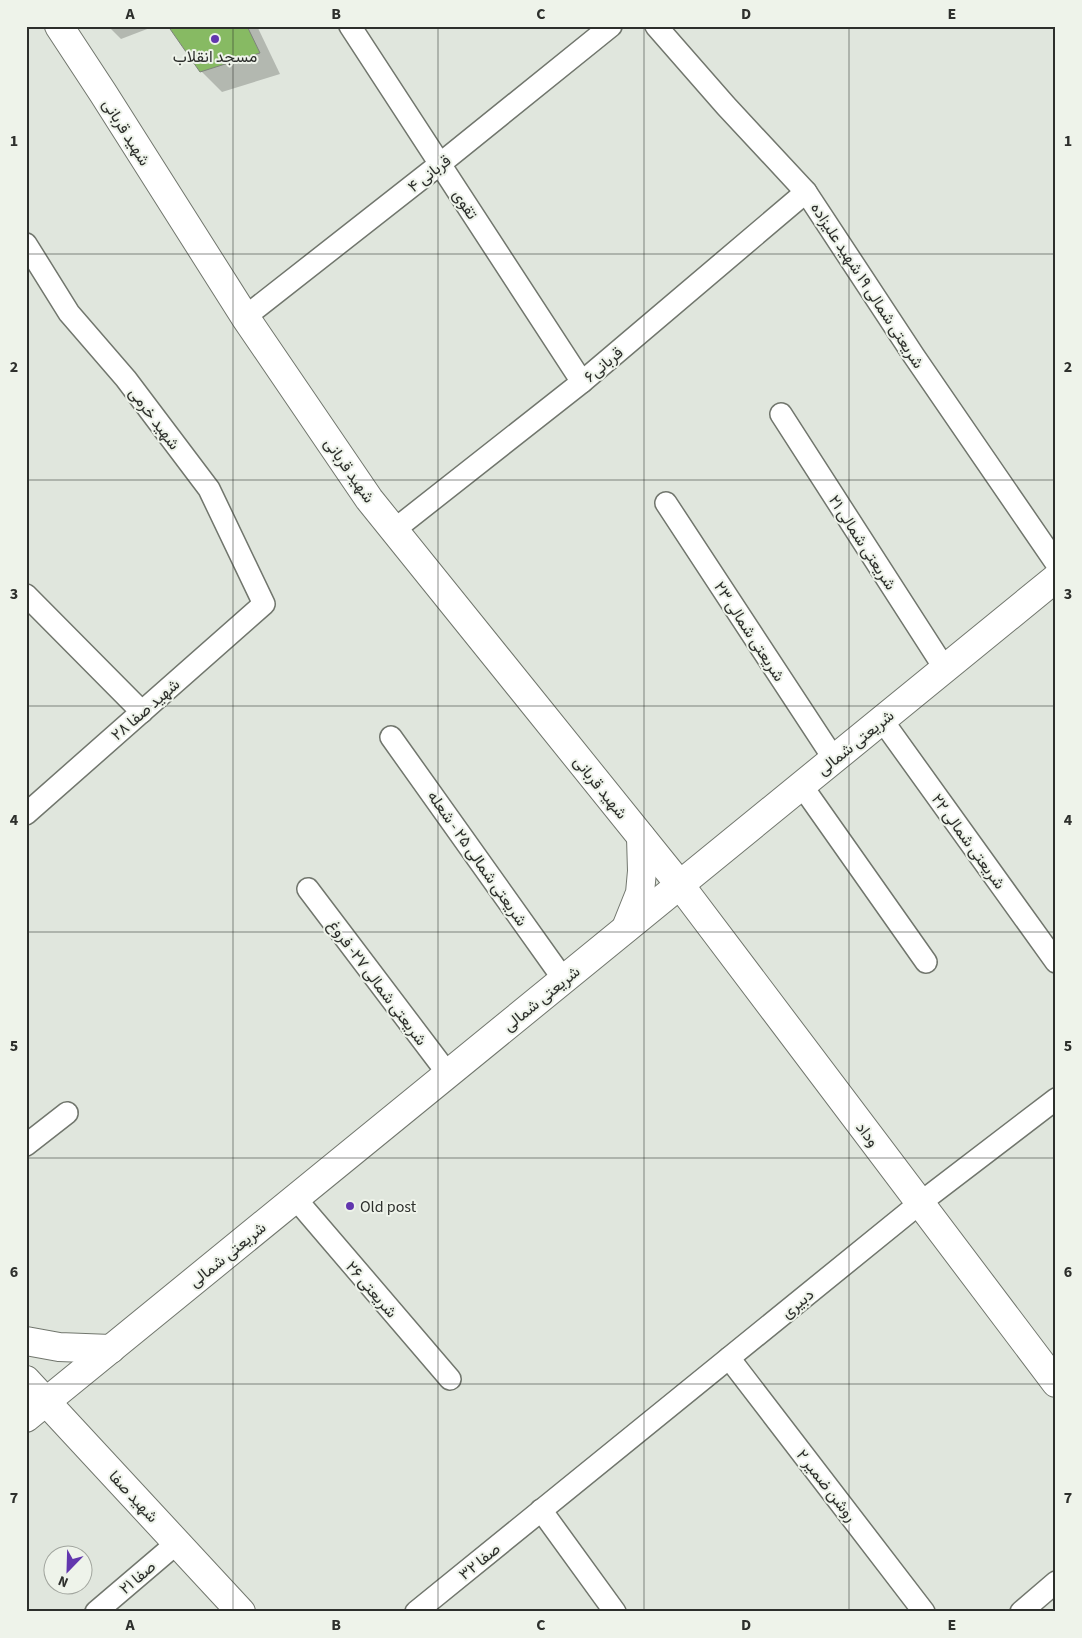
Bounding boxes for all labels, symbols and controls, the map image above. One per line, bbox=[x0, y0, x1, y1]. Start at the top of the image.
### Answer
text: A bbox=[124, 3, 135, 25]
text: B bbox=[331, 3, 341, 25]
text: C bbox=[536, 3, 546, 25]
text: D bbox=[741, 3, 751, 25]
text: E bbox=[948, 3, 956, 25]
marker: مسجد انقلاب bbox=[209, 33, 221, 45]
place label: مسجد انقلاب bbox=[173, 46, 257, 68]
street label: شهید قربانی bbox=[97, 95, 155, 170]
text: 1 bbox=[10, 130, 18, 152]
text: 1 bbox=[1064, 130, 1072, 152]
street label: قربانی ۴ bbox=[403, 150, 456, 198]
street label: تقوی bbox=[447, 185, 483, 224]
street label: شریعتی شمالی ۱۹ شهید علیزاده bbox=[805, 198, 929, 373]
street label: قربانی۶ bbox=[579, 342, 628, 388]
text: 2 bbox=[10, 356, 18, 378]
text: 2 bbox=[1064, 356, 1072, 378]
street label: شهید خرمی bbox=[123, 383, 185, 454]
street label: شهید قربانی bbox=[319, 434, 380, 508]
street label: شریعتی شمالی ۲۱ bbox=[823, 491, 901, 594]
street label: شریعتی شمالی ۲۳ bbox=[709, 577, 790, 686]
text: 3 bbox=[10, 583, 18, 605]
text: 3 bbox=[1064, 583, 1072, 605]
street label: شهید صفا ۲۸ bbox=[106, 674, 185, 746]
street label: شریعتی شمالی bbox=[812, 705, 899, 781]
street label: شهید قربانی bbox=[568, 752, 632, 824]
street label: شریعتی شمالی ۲۵ - شعله bbox=[422, 786, 532, 931]
street label: شریعتی شمالی ٢٢ bbox=[926, 789, 1010, 894]
text: 4 bbox=[10, 809, 19, 831]
text: 4 bbox=[1064, 809, 1073, 831]
street label: شریعتی شمالی ۲۷- فروغ bbox=[322, 915, 432, 1050]
street label: شریعتی شمالی bbox=[498, 961, 585, 1037]
text: 5 bbox=[10, 1035, 18, 1057]
text: 5 bbox=[1064, 1035, 1072, 1057]
street label: وداد bbox=[851, 1118, 884, 1152]
place label: Old post bbox=[360, 1196, 417, 1218]
marker: Old post bbox=[344, 1200, 356, 1212]
street label: شریعتی شمالی bbox=[184, 1217, 271, 1293]
street label: شریعتی ۲۶ bbox=[340, 1257, 402, 1323]
text: 6 bbox=[10, 1261, 18, 1283]
text: 6 bbox=[1064, 1261, 1072, 1283]
street label: دبیری bbox=[777, 1284, 819, 1324]
street label: روشن ضمیر ۲ bbox=[791, 1445, 861, 1526]
street label: شهید صفا bbox=[104, 1466, 163, 1527]
text: 7 bbox=[10, 1487, 18, 1509]
text: 7 bbox=[1064, 1487, 1072, 1509]
street label: صفا ۳۲ bbox=[454, 1538, 505, 1585]
north arrow bbox=[42, 1546, 92, 1596]
street label: صفا ۲۱ bbox=[115, 1556, 161, 1600]
text: N bbox=[55, 1570, 72, 1592]
text: A bbox=[124, 1614, 135, 1636]
text: B bbox=[331, 1614, 341, 1636]
text: C bbox=[536, 1614, 546, 1636]
text: D bbox=[741, 1614, 751, 1636]
text: E bbox=[948, 1614, 956, 1636]

